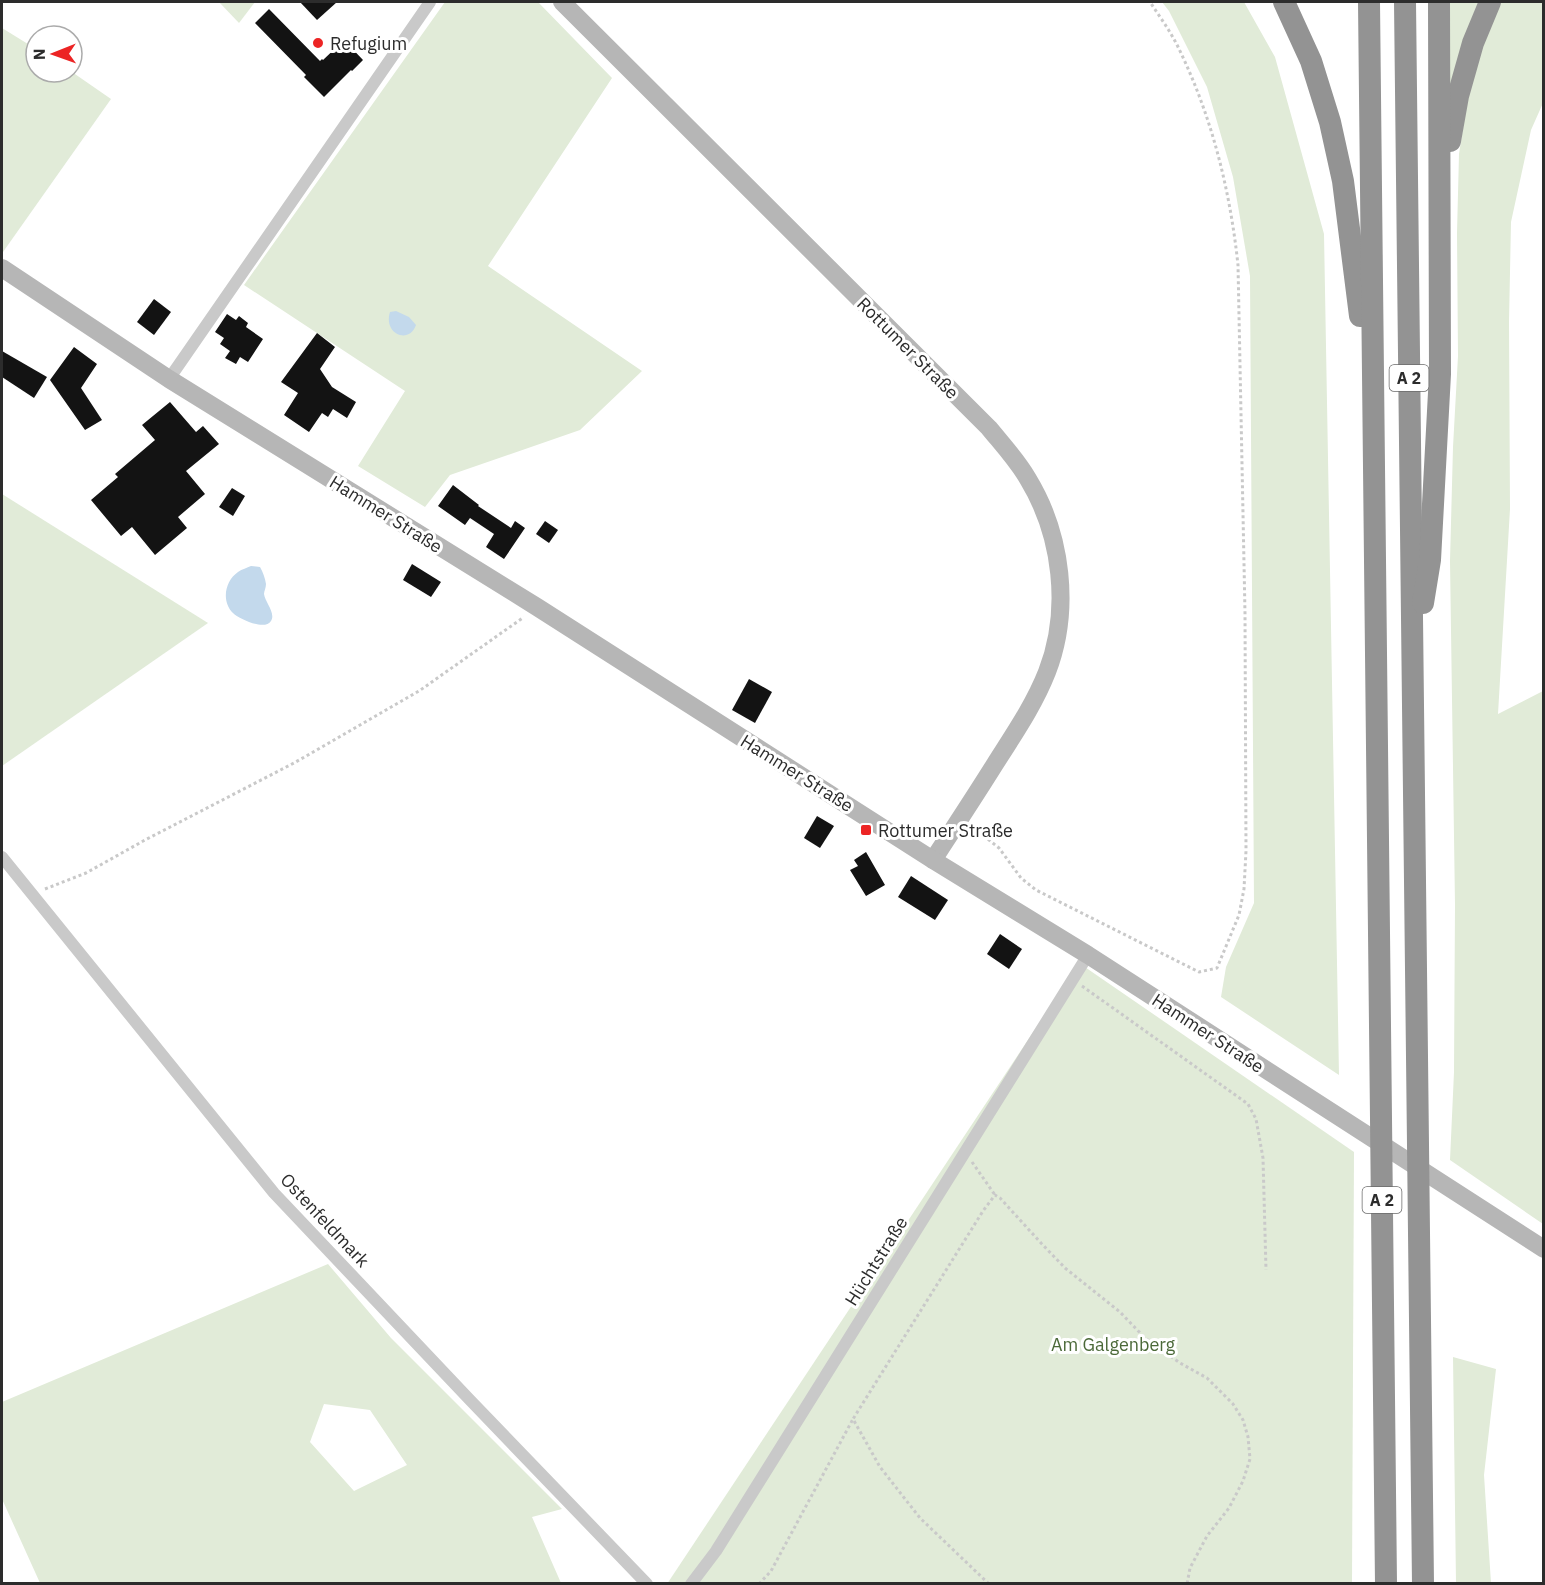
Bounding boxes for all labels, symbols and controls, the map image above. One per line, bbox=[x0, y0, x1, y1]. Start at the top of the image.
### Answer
north arrow bbox=[24, 24, 84, 84]
place label: Refugium bbox=[330, 32, 407, 55]
marker: Refugium bbox=[311, 36, 325, 50]
text: N bbox=[29, 48, 49, 60]
street label: Rottumer Straße bbox=[852, 292, 964, 404]
road number: A 2 bbox=[1390, 365, 1428, 391]
street label: Hammer Straße bbox=[325, 470, 447, 558]
street label: Hammer Straße bbox=[736, 729, 858, 817]
place label: Rottumer Straße bbox=[878, 819, 1013, 842]
marker: Rottumer Straße bbox=[859, 823, 873, 837]
street label: Hammer Straße bbox=[1148, 988, 1268, 1078]
street label: Ostenfeldmark bbox=[276, 1168, 375, 1272]
road number: A 2 bbox=[1362, 1187, 1402, 1213]
street label: Hüchtstraße bbox=[839, 1212, 913, 1310]
park label: Am Galgenberg bbox=[1051, 1333, 1176, 1356]

